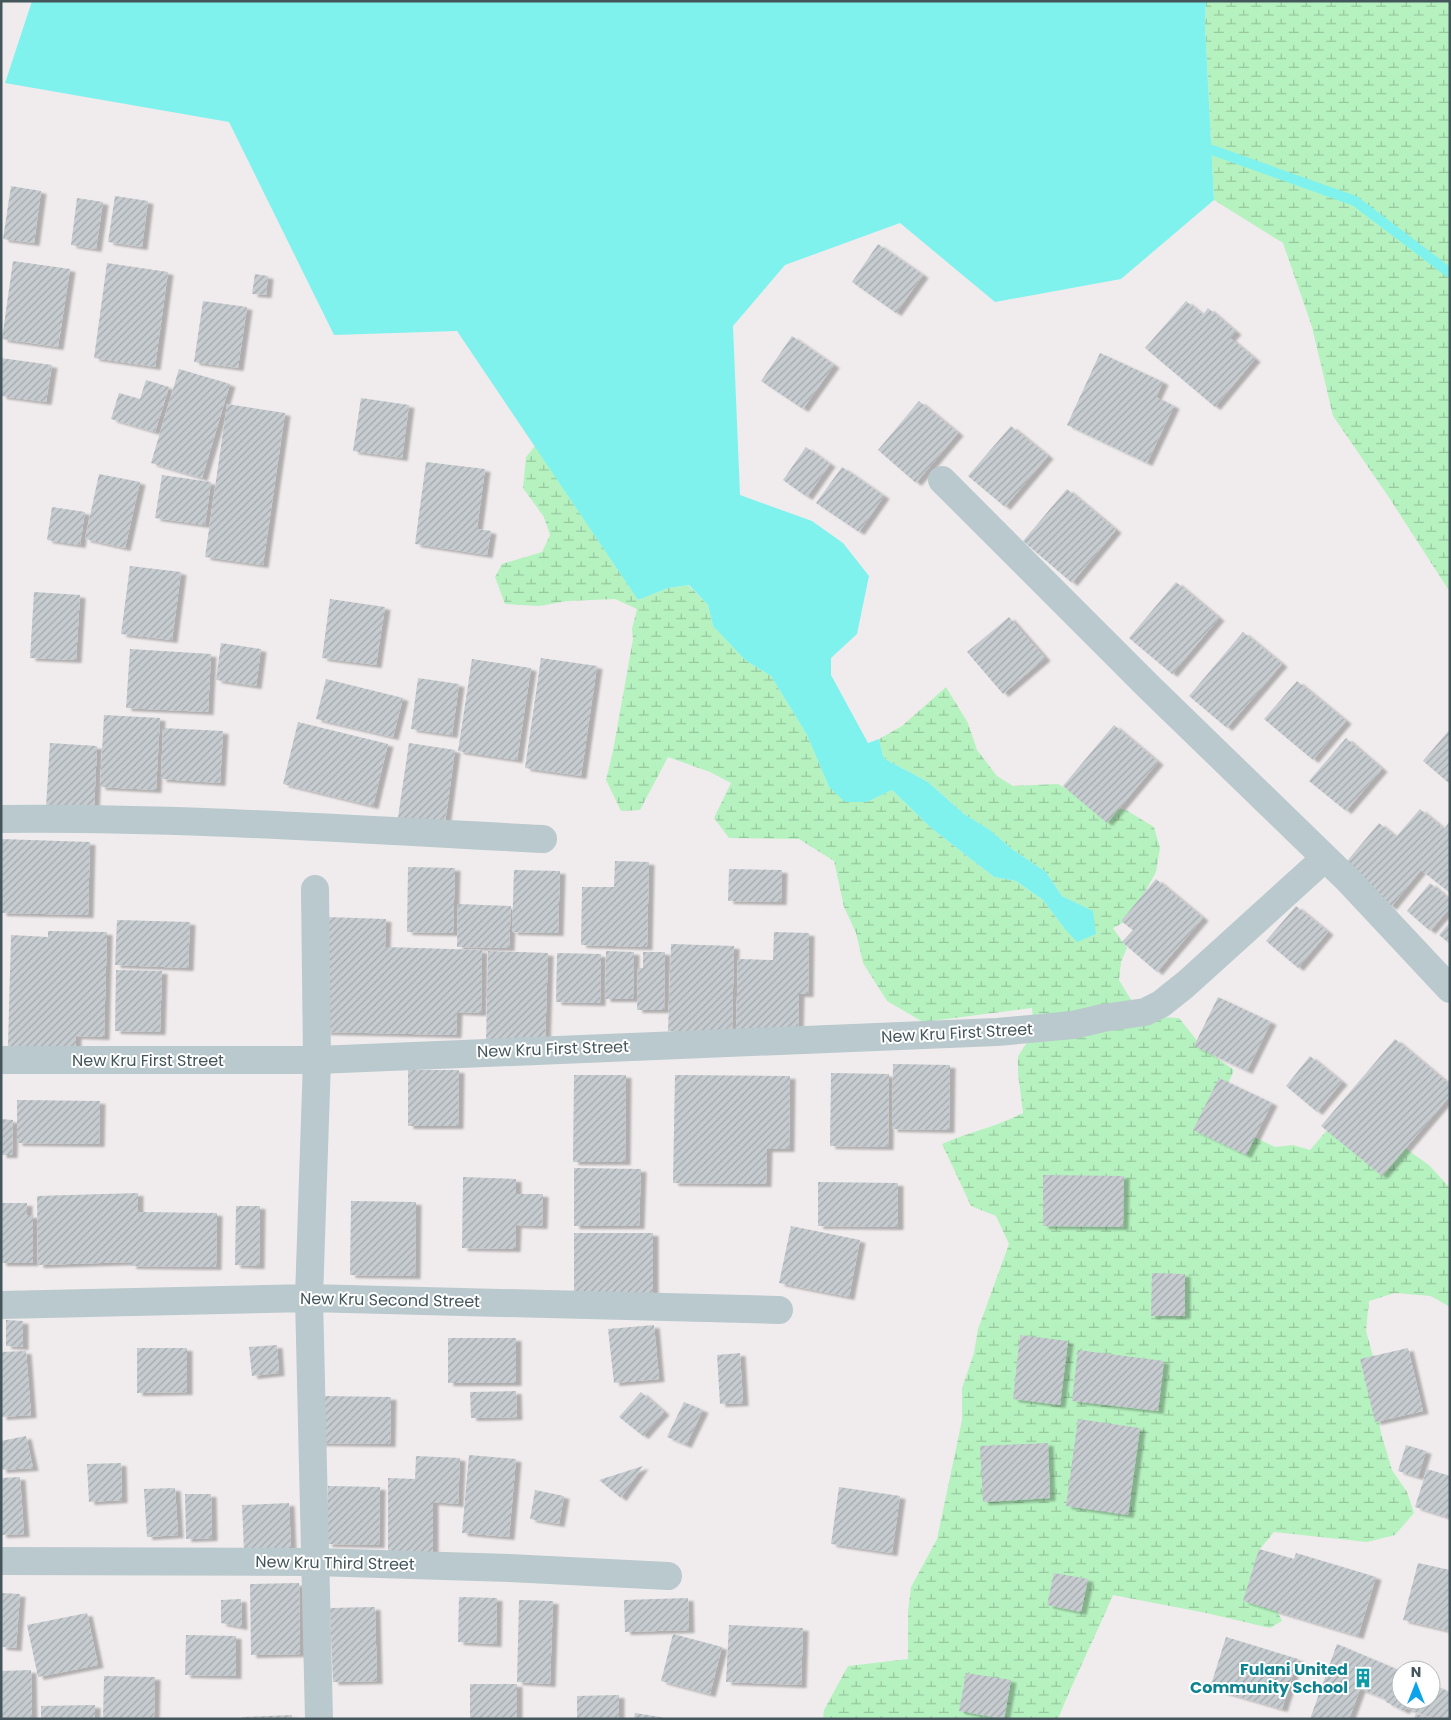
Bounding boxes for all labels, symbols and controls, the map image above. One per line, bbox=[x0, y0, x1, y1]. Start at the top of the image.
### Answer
street label: New Kru First Street bbox=[881, 1018, 1034, 1048]
street label: New Kru First Street bbox=[477, 1035, 629, 1063]
street label: New Kru First Street bbox=[72, 1049, 224, 1072]
street label: New Kru Second Street bbox=[300, 1287, 480, 1313]
street label: New Kru Third Street bbox=[255, 1550, 415, 1576]
place label: Fulani United Community School bbox=[1190, 1658, 1348, 1699]
north arrow bbox=[1391, 1660, 1441, 1710]
text: N bbox=[1411, 1662, 1421, 1682]
building icon: Fulani United Community School bbox=[1352, 1667, 1374, 1689]

